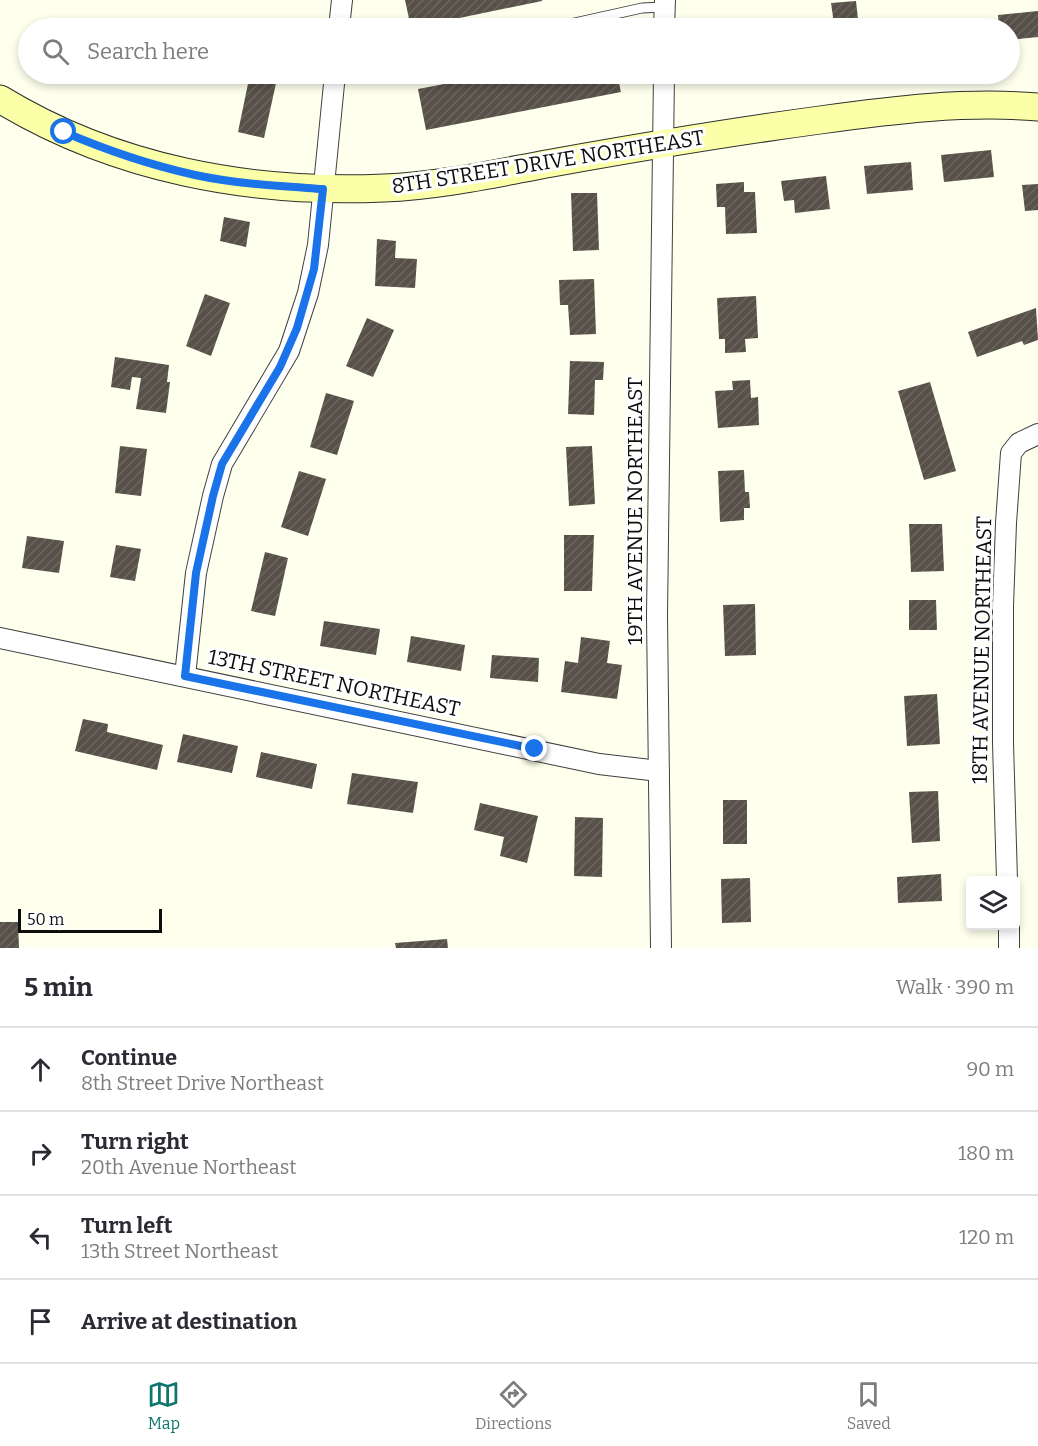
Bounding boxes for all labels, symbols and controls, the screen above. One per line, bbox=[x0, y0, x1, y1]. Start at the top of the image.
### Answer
search box bbox=[18, 18, 1020, 84]
icon: search bbox=[39, 35, 72, 68]
text: Search here bbox=[87, 38, 209, 65]
route start bbox=[50, 118, 76, 144]
street label: 8TH STREET DRIVE NORTHEAST bbox=[390, 124, 706, 200]
street label: 19TH AVENUE NORTHEAST bbox=[622, 377, 648, 645]
street label: 18TH AVENUE NORTHEAST bbox=[967, 516, 997, 784]
street label: 13TH STREET NORTHEAST bbox=[206, 644, 462, 722]
route end bbox=[521, 735, 547, 761]
map controls bbox=[966, 876, 1020, 930]
button: layers bbox=[966, 876, 1020, 930]
scale bar bbox=[18, 906, 162, 934]
text: 50 m bbox=[27, 910, 64, 929]
text: 5 min bbox=[24, 972, 93, 1003]
text: Walk · 390 m bbox=[896, 975, 1014, 999]
text: Continue bbox=[81, 1044, 177, 1071]
icon: ahead bbox=[24, 1053, 57, 1086]
text: 90 m bbox=[966, 1057, 1014, 1081]
text: 8th Street Drive Northeast bbox=[81, 1071, 324, 1095]
text: Turn right bbox=[81, 1128, 189, 1155]
icon: right bbox=[24, 1137, 57, 1170]
text: 180 m bbox=[958, 1141, 1014, 1165]
text: 20th Avenue Northeast bbox=[81, 1155, 297, 1179]
text: Turn left bbox=[81, 1212, 173, 1239]
icon: left bbox=[24, 1221, 57, 1254]
text: 120 m bbox=[959, 1225, 1014, 1249]
text: 13th Street Northeast bbox=[81, 1239, 278, 1263]
icon: arrive bbox=[24, 1305, 57, 1338]
text: Arrive at destination bbox=[81, 1308, 297, 1335]
tab: Map bbox=[147, 1378, 180, 1433]
tab: Directions bbox=[475, 1378, 552, 1433]
tab: Saved bbox=[847, 1378, 891, 1433]

